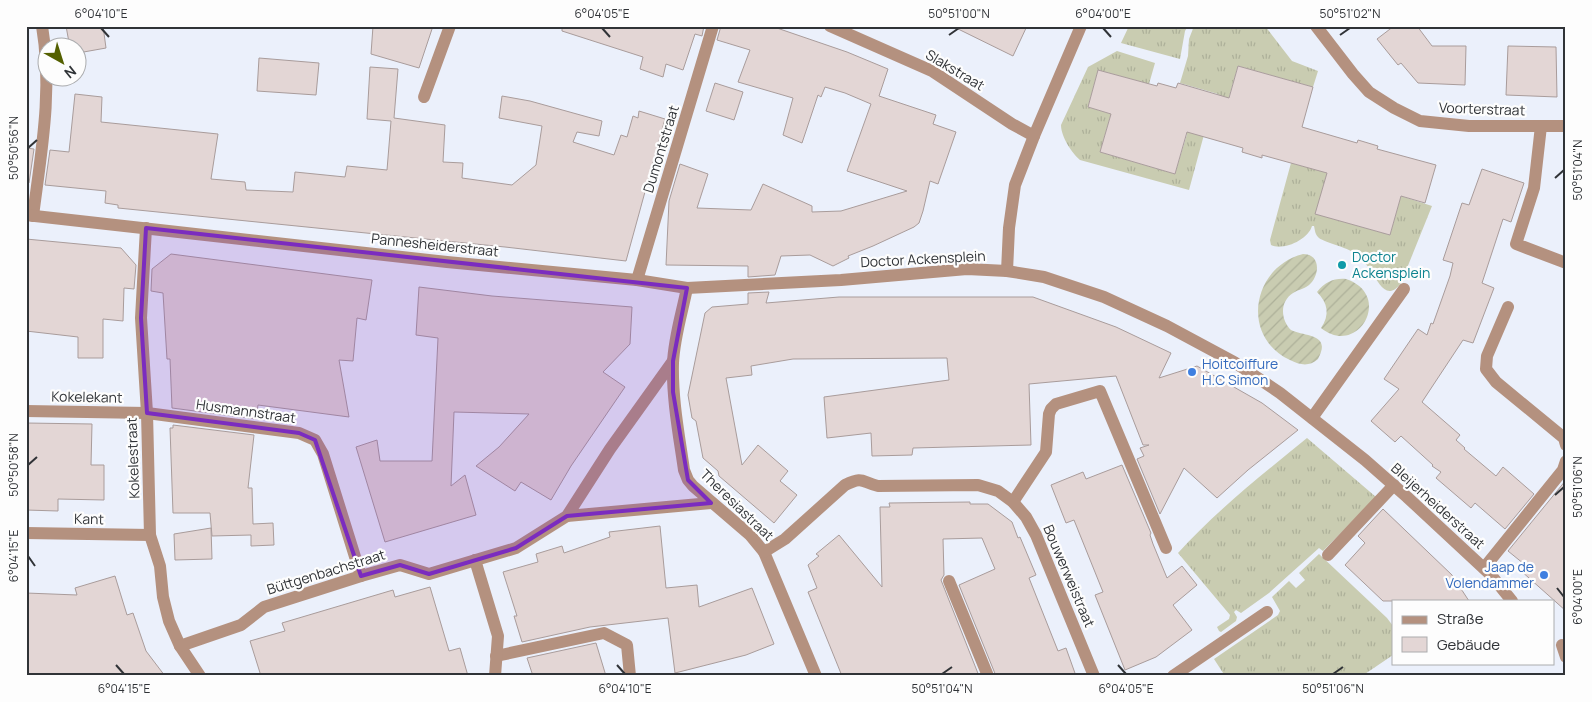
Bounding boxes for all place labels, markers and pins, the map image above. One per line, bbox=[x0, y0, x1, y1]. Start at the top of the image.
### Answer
place label: Doctor Ackensplein bbox=[1352, 247, 1430, 282]
marker: Doctor Ackensplein bbox=[1336, 259, 1348, 271]
place label: Hoitcoiffure H.C Simon bbox=[1202, 354, 1278, 389]
marker: Hoitcoiffure H.C Simon bbox=[1186, 366, 1198, 378]
place label: Jaap de Volendammer bbox=[1446, 557, 1534, 592]
marker: Jaap de Volendammer bbox=[1538, 569, 1550, 581]

